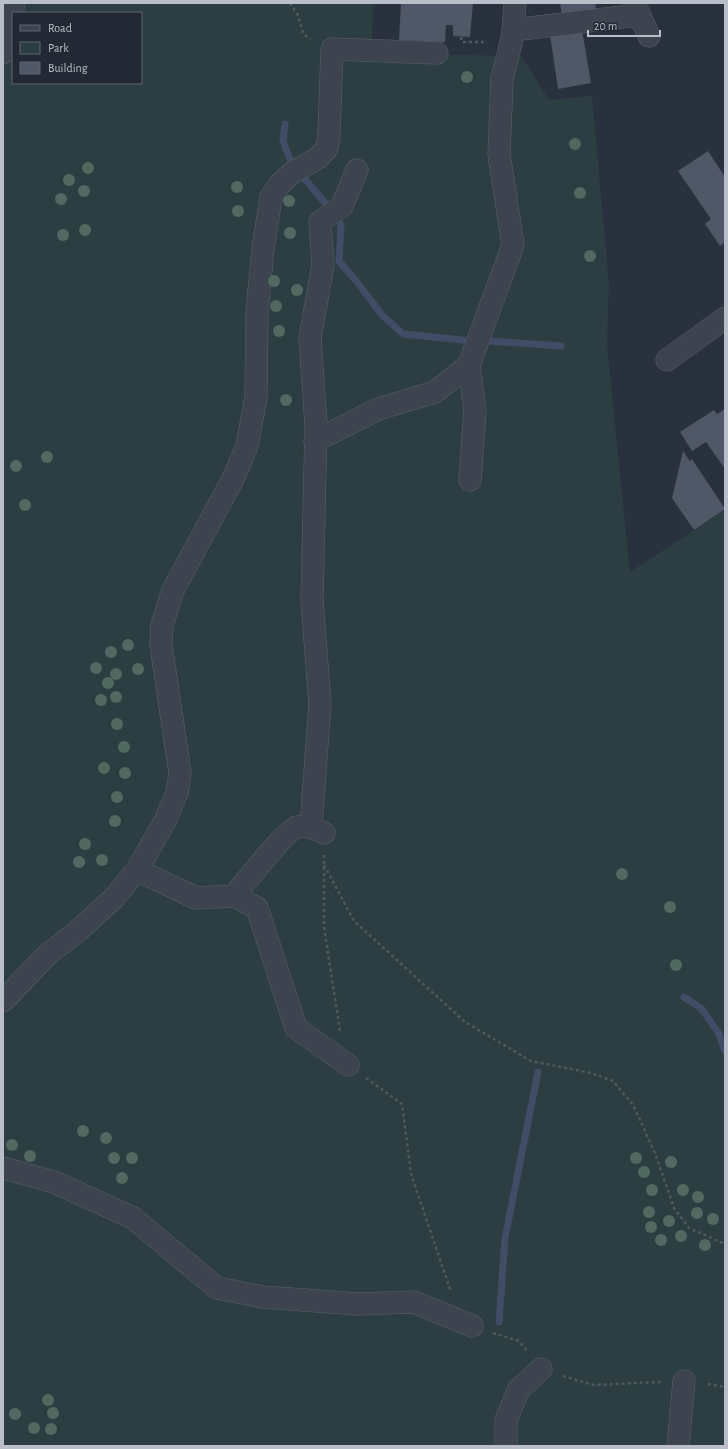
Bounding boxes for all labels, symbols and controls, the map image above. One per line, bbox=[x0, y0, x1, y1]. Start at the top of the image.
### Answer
legend bbox=[12, 12, 142, 84]
scale bar bbox=[588, 12, 660, 38]
text: 20 m bbox=[594, 20, 617, 32]
text: Road bbox=[48, 22, 72, 34]
text: Park bbox=[48, 42, 69, 54]
text: Building bbox=[48, 62, 88, 74]

